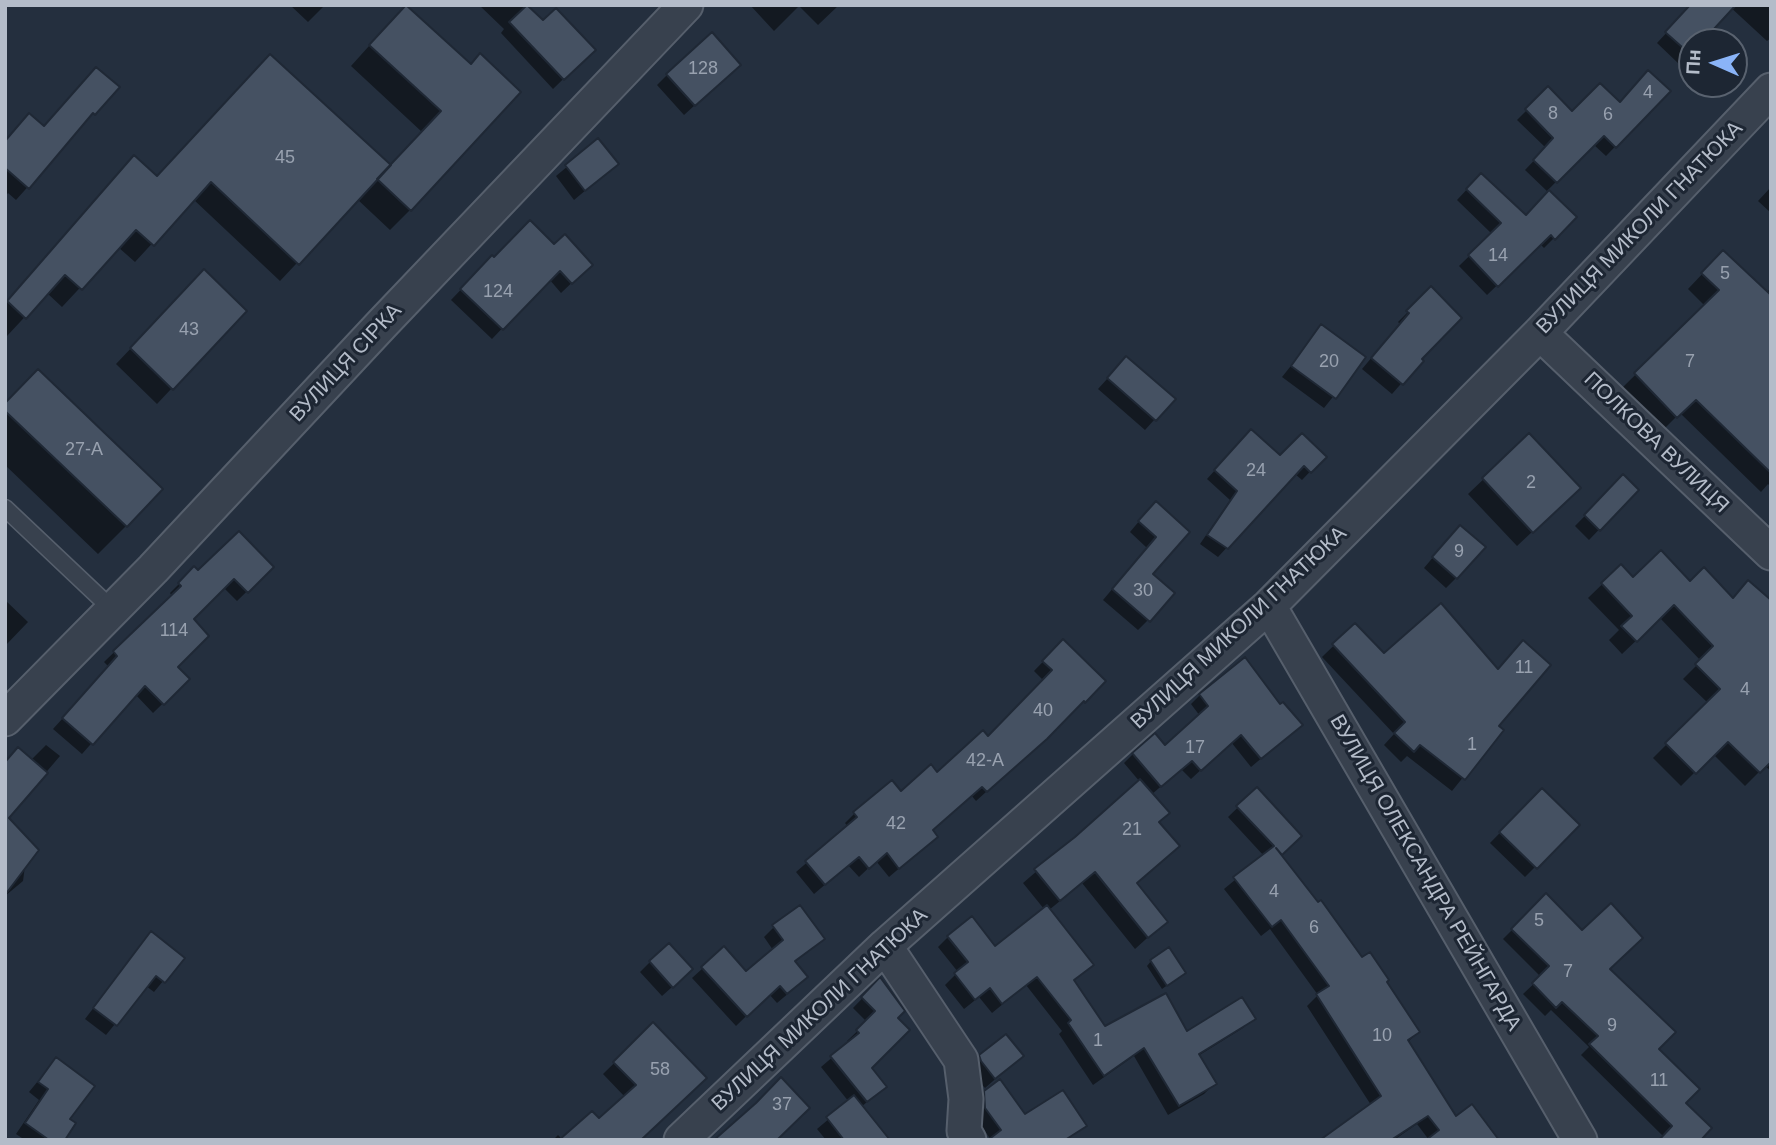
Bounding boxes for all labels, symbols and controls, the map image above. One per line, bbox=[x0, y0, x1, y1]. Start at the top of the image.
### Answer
north arrow bbox=[1678, 28, 1748, 98]
text: Пн bbox=[1682, 49, 1705, 75]
house number: 128 bbox=[688, 58, 718, 80]
house number: 4 bbox=[1643, 82, 1653, 104]
house number: 8 bbox=[1548, 103, 1558, 125]
house number: 6 bbox=[1603, 104, 1613, 126]
street label: ВУЛИЦЯ МИКОЛИ ГНАТЮКА bbox=[1532, 116, 1748, 340]
house number: 45 bbox=[275, 147, 295, 169]
house number: 14 bbox=[1488, 245, 1508, 267]
house number: 5 bbox=[1720, 263, 1730, 285]
house number: 124 bbox=[483, 281, 513, 303]
street label: ВУЛИЦЯ СІРКА bbox=[285, 299, 407, 427]
house number: 43 bbox=[179, 319, 199, 341]
house number: 20 bbox=[1319, 351, 1339, 373]
house number: 7 bbox=[1685, 351, 1695, 373]
street label: ПОЛКОВА ВУЛИЦЯ bbox=[1578, 367, 1734, 519]
house number: 27-А bbox=[65, 439, 103, 461]
house number: 24 bbox=[1246, 460, 1266, 482]
house number: 2 bbox=[1526, 472, 1536, 494]
street label: ВУЛИЦЯ МИКОЛИ ГНАТЮКА bbox=[1126, 521, 1352, 735]
house number: 9 bbox=[1454, 541, 1464, 563]
house number: 30 bbox=[1133, 580, 1153, 602]
house number: 114 bbox=[160, 620, 188, 642]
house number: 11 bbox=[1515, 657, 1533, 679]
house number: 4 bbox=[1740, 679, 1750, 701]
house number: 40 bbox=[1033, 700, 1053, 722]
street label: ВУЛИЦЯ ОЛЕКСАНДРА РЕЙНГАРДА bbox=[1324, 710, 1526, 1036]
house number: 1 bbox=[1467, 734, 1477, 756]
house number: 17 bbox=[1185, 737, 1205, 759]
house number: 42-А bbox=[966, 750, 1004, 772]
house number: 42 bbox=[886, 813, 906, 835]
house number: 21 bbox=[1122, 819, 1142, 841]
house number: 4 bbox=[1269, 881, 1279, 903]
street label: ВУЛИЦЯ МИКОЛИ ГНАТЮКА bbox=[707, 903, 933, 1117]
house number: 5 bbox=[1534, 910, 1544, 932]
house number: 6 bbox=[1309, 917, 1319, 939]
house number: 7 bbox=[1563, 961, 1573, 983]
house number: 9 bbox=[1607, 1015, 1617, 1037]
house number: 10 bbox=[1372, 1025, 1392, 1047]
house number: 1 bbox=[1093, 1030, 1103, 1052]
house number: 58 bbox=[650, 1059, 670, 1081]
house number: 11 bbox=[1650, 1070, 1668, 1092]
house number: 37 bbox=[772, 1094, 792, 1116]

